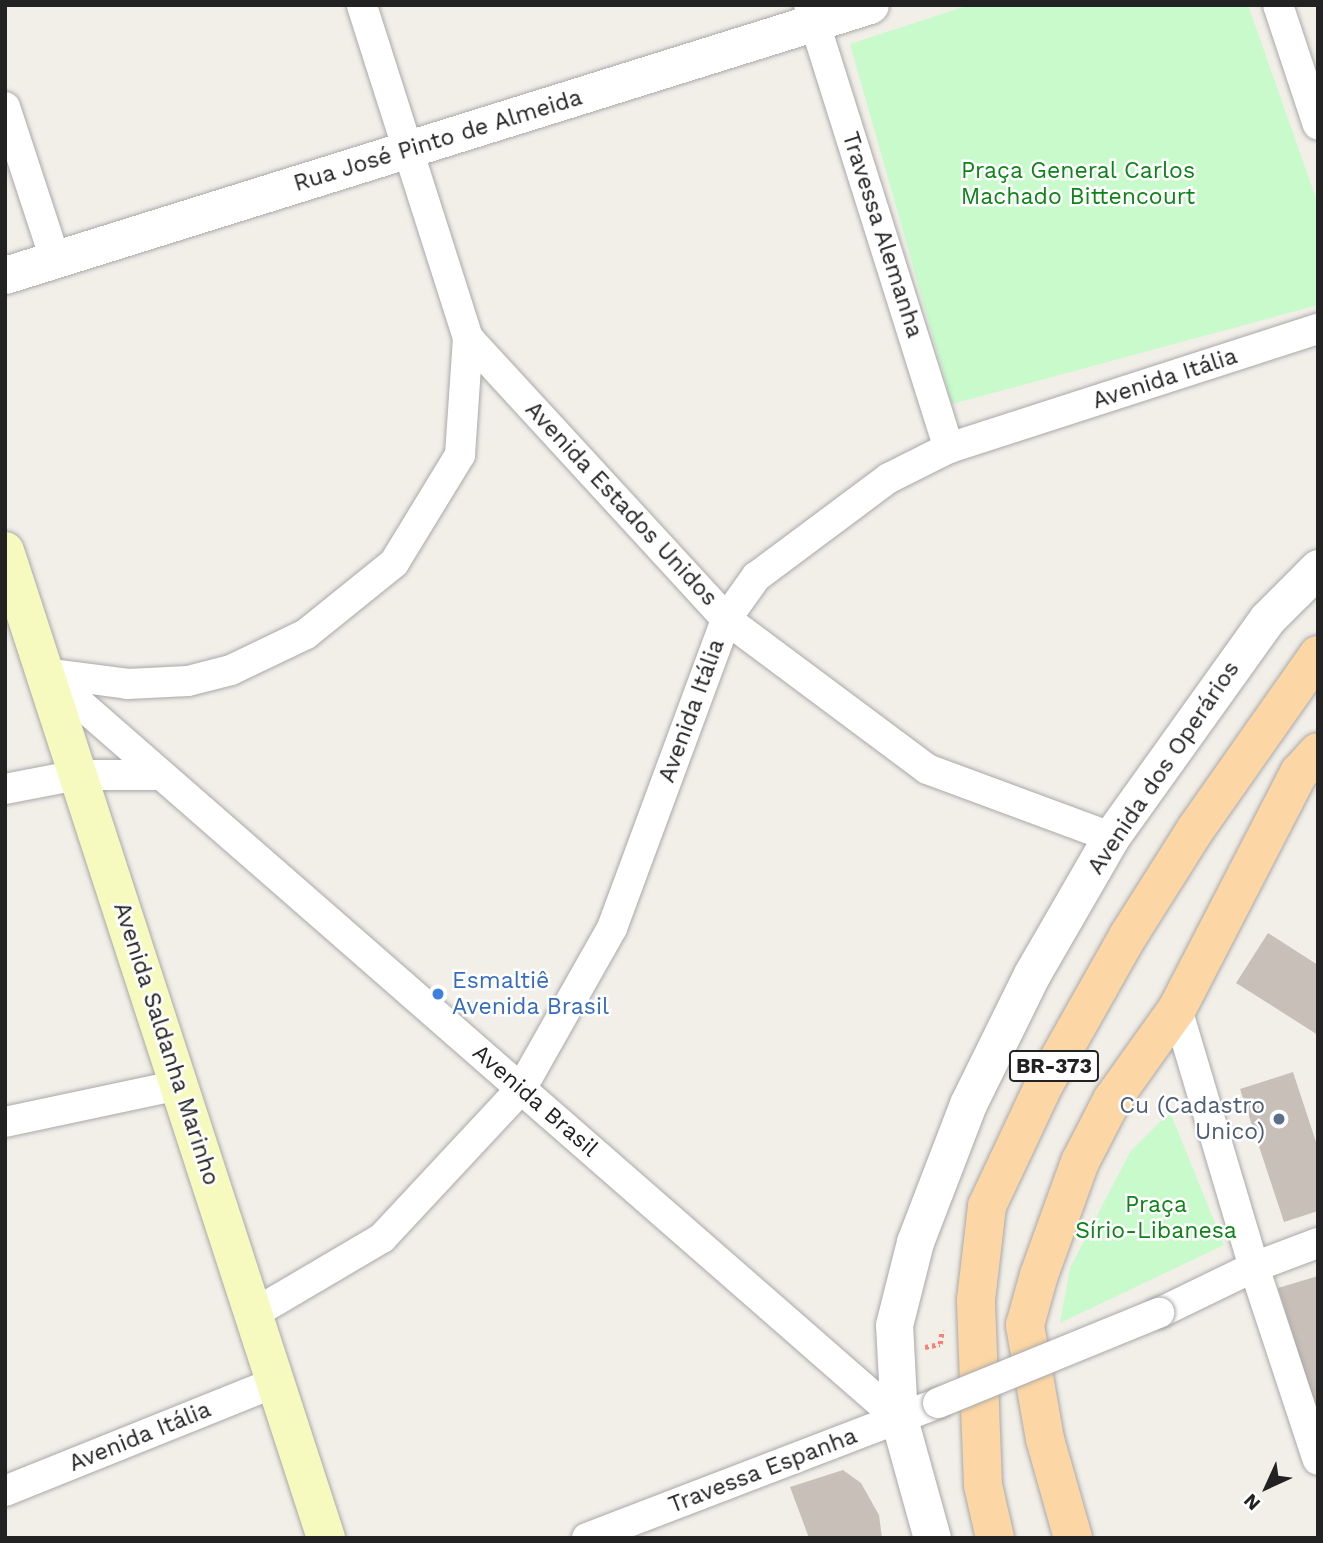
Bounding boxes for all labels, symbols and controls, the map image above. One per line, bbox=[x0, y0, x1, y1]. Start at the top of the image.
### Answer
street label: Rua José Pinto de Almeida bbox=[290, 84, 586, 198]
street label: Travessa Alemanha bbox=[835, 128, 929, 342]
park label: Praça General Carlos Machado Bittencourt bbox=[960, 157, 1196, 211]
street label: Avenida Itália bbox=[1089, 343, 1241, 415]
street label: Avenida Estados Unidos bbox=[519, 396, 723, 612]
street label: Avenida Itália bbox=[653, 635, 731, 787]
street label: Avenida dos Operários bbox=[1082, 656, 1246, 880]
street label: Avenida Saldanha Marinho bbox=[107, 899, 225, 1189]
place label: Esmaltiê Avenida Brasil bbox=[452, 967, 610, 1021]
marker: Esmaltiê Avenida Brasil bbox=[430, 986, 446, 1002]
street label: Avenida Brasil bbox=[466, 1039, 604, 1163]
road number: BR-373 bbox=[1009, 1048, 1100, 1084]
place label: Cu (Cadastro Unico) bbox=[1119, 1092, 1265, 1146]
marker: Cu (Cadastro Unico) bbox=[1271, 1111, 1287, 1127]
park label: Praça Sírio-Libanesa bbox=[1075, 1191, 1237, 1245]
street label: Avenida Itália bbox=[65, 1396, 215, 1478]
street label: Travessa Espanha bbox=[665, 1422, 861, 1520]
north arrow bbox=[1232, 1452, 1302, 1522]
text: N bbox=[1239, 1489, 1265, 1515]

